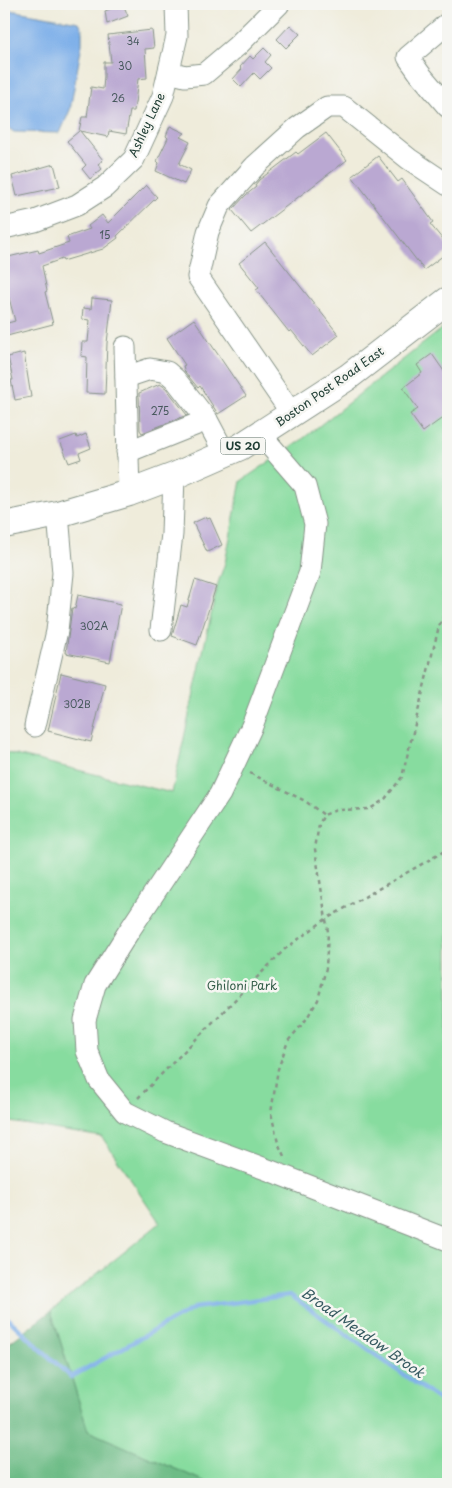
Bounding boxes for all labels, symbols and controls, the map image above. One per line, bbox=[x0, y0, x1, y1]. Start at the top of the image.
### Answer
house number: 34 bbox=[126, 33, 140, 48]
house number: 30 bbox=[118, 58, 132, 73]
street label: Ashley Lane bbox=[123, 89, 169, 160]
house number: 26 bbox=[111, 90, 125, 105]
house number: 15 bbox=[100, 227, 110, 242]
street label: Boston Post Road East bbox=[272, 342, 387, 430]
house number: 275 bbox=[151, 403, 169, 418]
road number: US 20 bbox=[220, 438, 266, 454]
house number: 302A bbox=[80, 618, 109, 633]
house number: 302B bbox=[63, 696, 91, 711]
park label: Ghiloni Park bbox=[207, 976, 277, 994]
water label: Broad Meadow Brook bbox=[298, 1282, 430, 1383]

